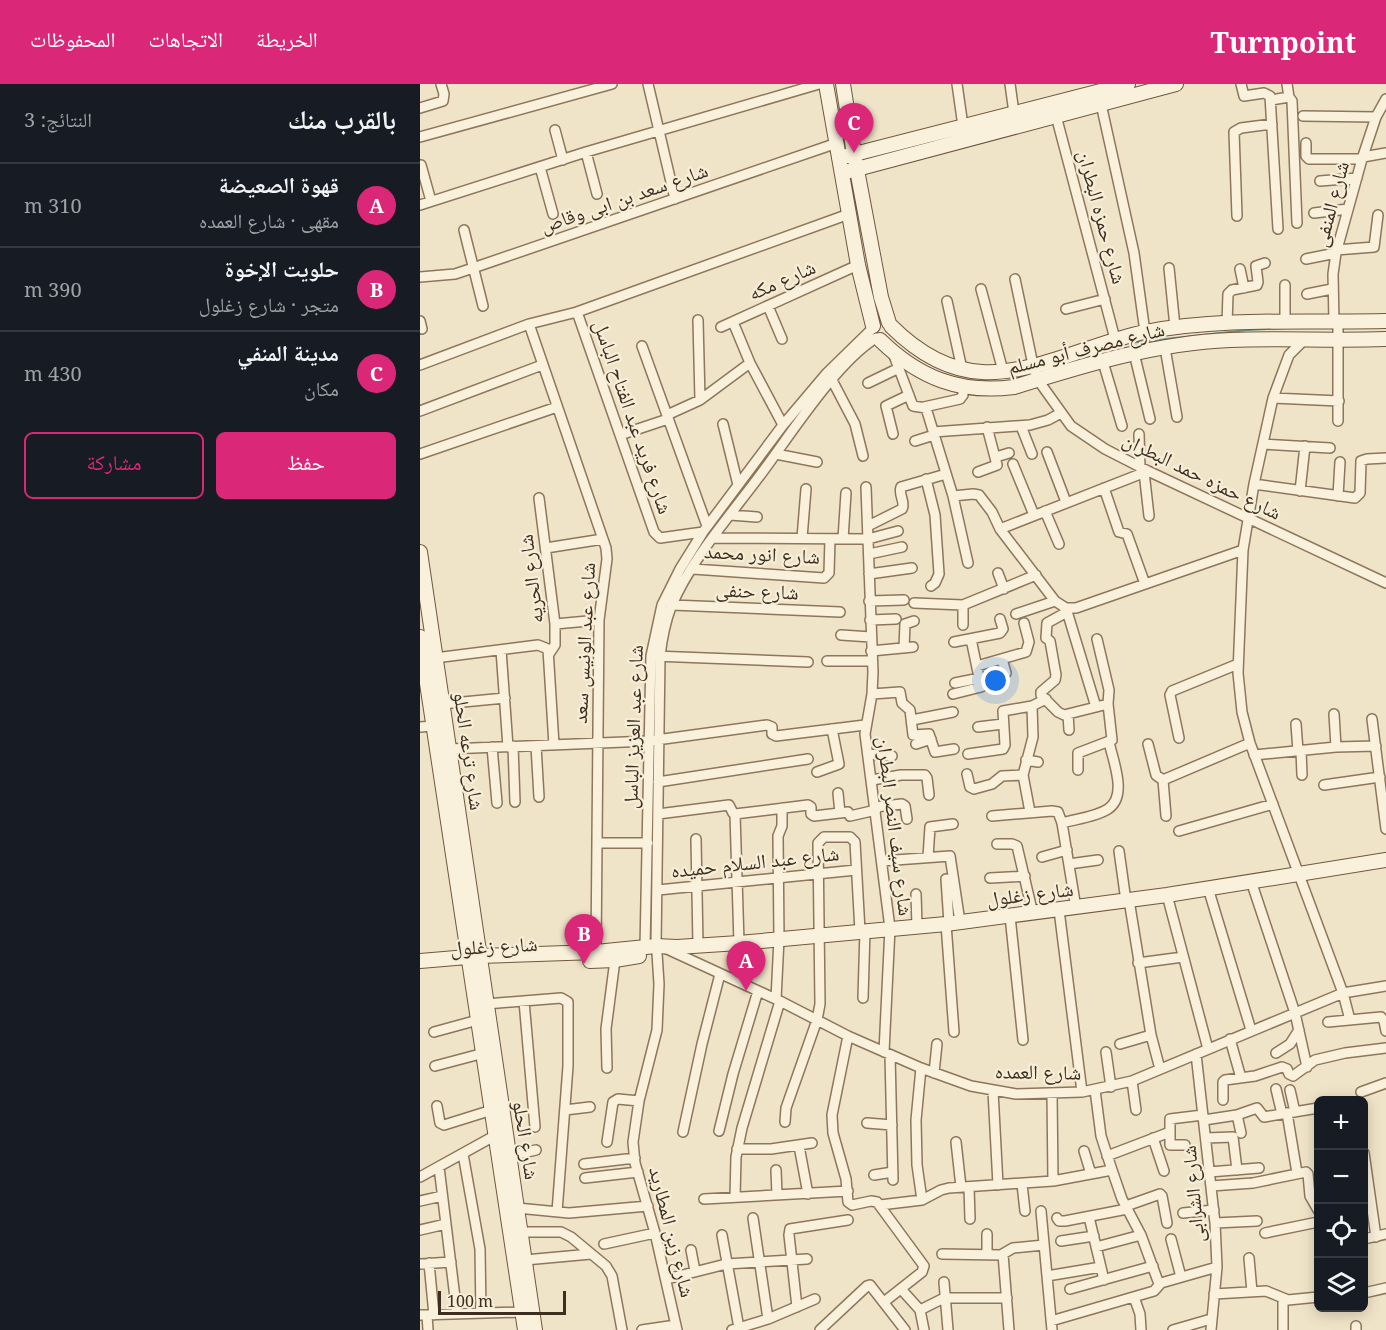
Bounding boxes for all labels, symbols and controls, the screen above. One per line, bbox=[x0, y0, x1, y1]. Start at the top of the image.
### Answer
text: Turnpoint bbox=[1211, 23, 1356, 61]
text: المحفوظات bbox=[30, 25, 115, 53]
text: الاتجاهات bbox=[148, 25, 223, 53]
text: الخريطة bbox=[256, 25, 318, 53]
text: بالقرب منك bbox=[288, 101, 396, 137]
pin: C bbox=[834, 104, 874, 153]
text: النتائج: 3 bbox=[24, 106, 92, 133]
street label: شارع حمزه البطران bbox=[1072, 147, 1133, 287]
street label: شارع سعد بن ابى وقاص bbox=[536, 156, 711, 239]
street label: شارع المنفى bbox=[1306, 158, 1355, 250]
text: قهوة الصعيضة bbox=[219, 169, 339, 199]
text: 310 m bbox=[24, 192, 82, 219]
text: A bbox=[369, 192, 384, 219]
text: مقهى · شارع العمده bbox=[199, 207, 339, 234]
text: حلويت الإخوة bbox=[225, 253, 339, 283]
street label: شارع مكه bbox=[744, 253, 820, 306]
text: 390 m bbox=[24, 276, 82, 303]
text: B bbox=[370, 276, 383, 303]
text: متجر · شارع زغلول bbox=[199, 291, 339, 318]
street label: شارع مصرف أبو مسلم bbox=[1005, 315, 1167, 381]
street label: شارع فريد عبد الفتاح الباسل bbox=[588, 316, 679, 518]
text: مدينة المنفي bbox=[237, 337, 339, 367]
text: 430 m bbox=[24, 360, 82, 387]
text: C bbox=[370, 360, 383, 387]
text: مكان bbox=[304, 375, 339, 402]
street label: شارع حمزه حمد البطران bbox=[1118, 425, 1286, 526]
button: مشاركة bbox=[24, 432, 204, 499]
button: حفظ bbox=[216, 432, 396, 499]
street label: شارع الحريه bbox=[512, 533, 549, 625]
street label: شارع انور محمد bbox=[703, 537, 821, 570]
street label: شارع عبد الونيس سعد bbox=[566, 562, 601, 724]
street label: شارع حنفى bbox=[715, 576, 799, 605]
street label: شارع عبد العزيز الباسل bbox=[616, 644, 649, 810]
your location bbox=[981, 666, 1010, 695]
street label: شارع ترعه الحلو bbox=[448, 690, 491, 812]
street label: شارع سيف النصر البطران bbox=[871, 735, 920, 917]
street label: شارع عبد السلام حميده bbox=[669, 839, 841, 885]
street label: شارع زغلول bbox=[985, 875, 1075, 912]
pin: B bbox=[564, 914, 604, 964]
street label: شارع زغلول bbox=[450, 930, 538, 961]
pin: A bbox=[726, 942, 766, 991]
street label: شارع العمده bbox=[995, 1057, 1081, 1086]
map controls bbox=[1314, 1096, 1368, 1312]
button: + bbox=[1314, 1096, 1368, 1150]
street label: شارع الحلو bbox=[507, 1098, 546, 1181]
street label: شارع الشرابى bbox=[1175, 1144, 1210, 1244]
button: − bbox=[1314, 1150, 1368, 1204]
street label: شارع زين المطاريد bbox=[643, 1164, 702, 1300]
button: locate bbox=[1314, 1204, 1368, 1258]
button: layers bbox=[1314, 1258, 1368, 1312]
scale bar bbox=[438, 1288, 566, 1316]
text: 100 m bbox=[447, 1290, 493, 1312]

